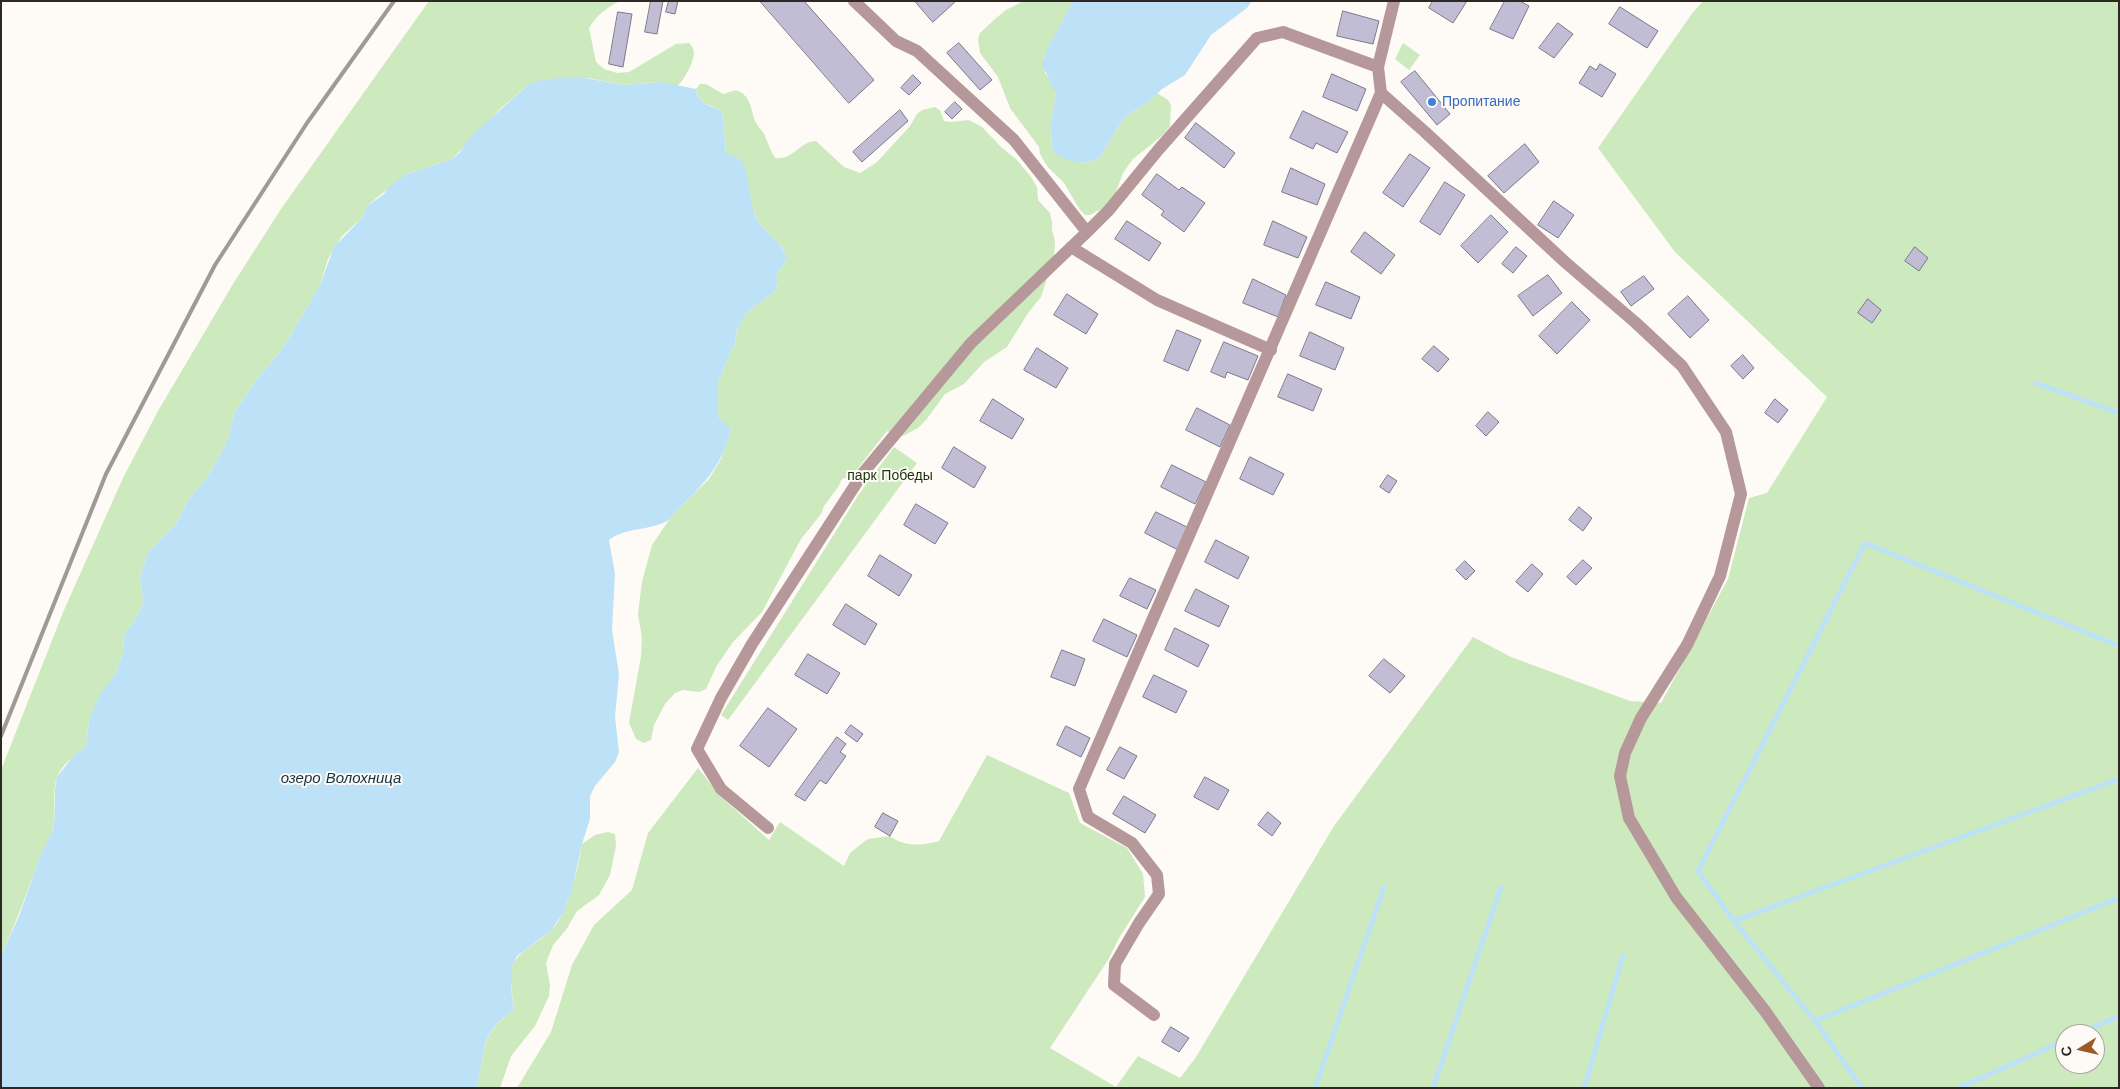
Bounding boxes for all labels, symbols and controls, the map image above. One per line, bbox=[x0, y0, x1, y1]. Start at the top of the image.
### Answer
place label: Пропитание bbox=[1442, 94, 1520, 110]
marker: Пропитание bbox=[1426, 96, 1438, 108]
park label: парк Победы bbox=[847, 468, 933, 484]
water label: озеро Волохница bbox=[281, 770, 401, 788]
north arrow bbox=[2055, 1024, 2105, 1074]
text: С bbox=[2057, 1045, 2075, 1057]

